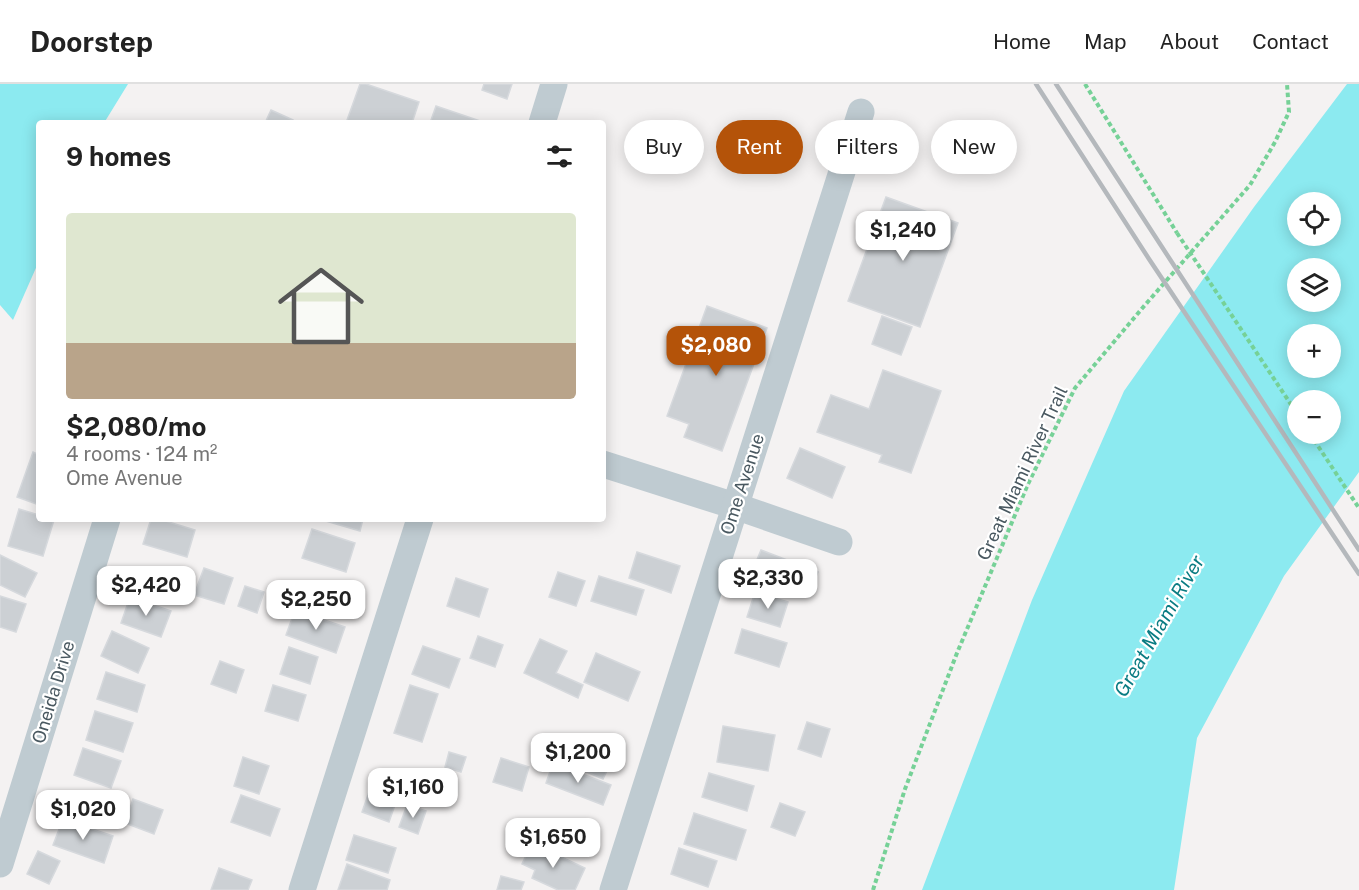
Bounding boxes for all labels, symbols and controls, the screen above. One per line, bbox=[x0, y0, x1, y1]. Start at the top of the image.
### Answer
text: Doorstep bbox=[30, 25, 153, 58]
text: Home bbox=[993, 29, 1051, 54]
text: Map bbox=[1084, 29, 1127, 54]
text: About bbox=[1160, 29, 1219, 54]
text: Contact bbox=[1252, 29, 1329, 54]
chip: Buy bbox=[624, 120, 704, 174]
chip: Rent bbox=[716, 120, 803, 174]
chip: Filters bbox=[815, 120, 919, 174]
chip: New bbox=[931, 120, 1017, 174]
icon: filters bbox=[543, 140, 576, 173]
text: 9 homes bbox=[66, 141, 171, 172]
map controls bbox=[1287, 192, 1341, 444]
button: locate bbox=[1287, 192, 1341, 246]
pin: $1,240 bbox=[854, 211, 952, 262]
text: $1,240 bbox=[870, 218, 936, 242]
icon: home bbox=[267, 252, 375, 360]
button: layers bbox=[1287, 258, 1341, 312]
button: + bbox=[1287, 324, 1341, 378]
pin: $2,080 bbox=[667, 326, 765, 377]
text: $2,080 bbox=[681, 333, 751, 357]
street label: Great Miami River Trail bbox=[972, 383, 1072, 563]
button: − bbox=[1287, 390, 1341, 444]
text: $2,080/mo bbox=[66, 411, 206, 442]
street label: Ome Avenue bbox=[716, 431, 768, 537]
text: 4 rooms · 124 m² bbox=[66, 442, 217, 466]
text: Ome Avenue bbox=[66, 466, 183, 490]
water label: Great Miami River bbox=[1109, 551, 1210, 701]
pin: $2,330 bbox=[719, 559, 817, 610]
pin: $2,420 bbox=[97, 566, 195, 617]
text: $2,330 bbox=[732, 566, 804, 590]
text: $2,420 bbox=[111, 573, 181, 597]
pin: $2,250 bbox=[267, 580, 365, 631]
text: $2,250 bbox=[280, 587, 352, 611]
street label: Oneida Drive bbox=[27, 638, 79, 746]
pin: $1,200 bbox=[529, 733, 627, 784]
text: $1,200 bbox=[545, 740, 611, 764]
pin: $1,160 bbox=[364, 768, 462, 819]
text: $1,160 bbox=[382, 775, 444, 799]
pin: $1,020 bbox=[34, 790, 132, 841]
text: $1,020 bbox=[50, 797, 116, 821]
pin: $1,650 bbox=[504, 818, 602, 869]
text: $1,650 bbox=[519, 825, 587, 849]

